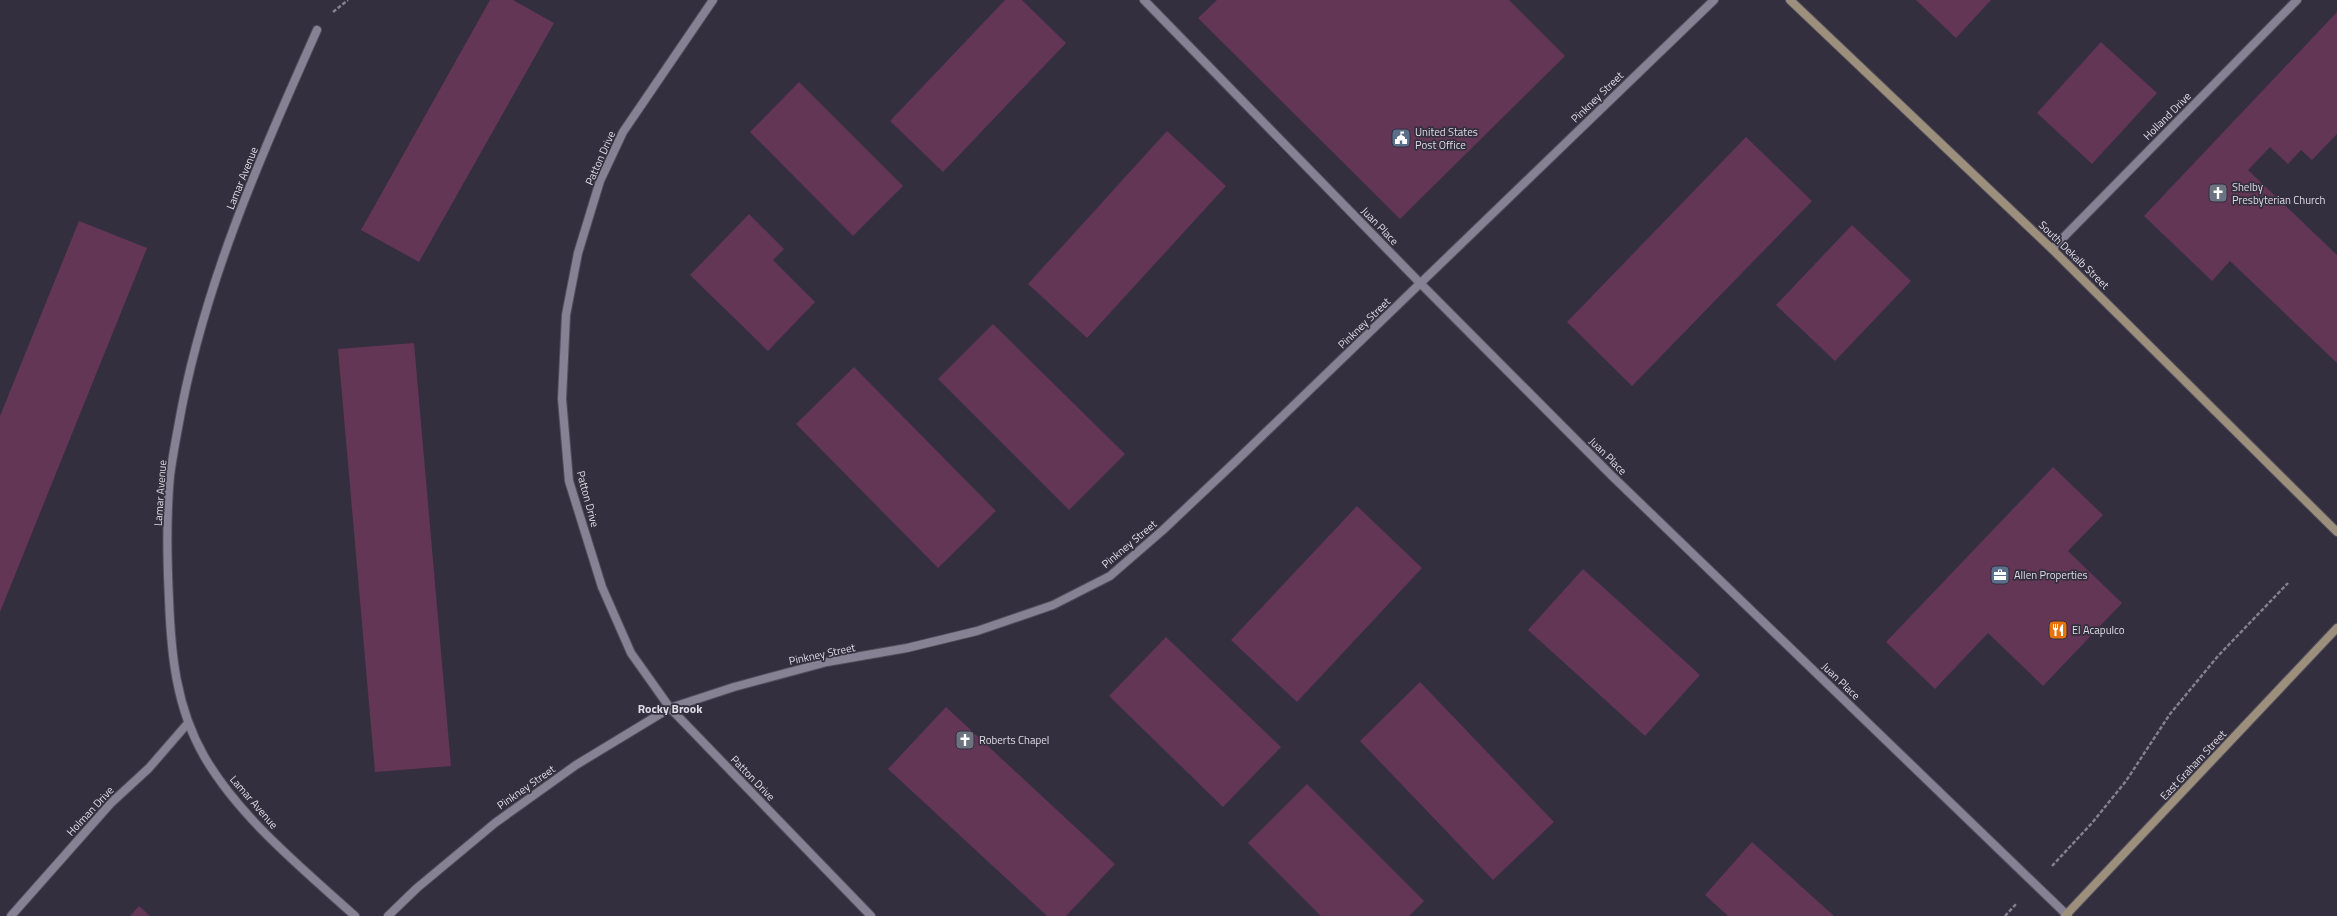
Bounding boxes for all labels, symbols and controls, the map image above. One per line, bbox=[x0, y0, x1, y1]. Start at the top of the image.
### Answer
street label: Pinkney Street bbox=[1567, 68, 1627, 126]
street label: Holland Drive bbox=[2139, 88, 2195, 144]
place label: United States Post Office bbox=[1415, 124, 1478, 153]
public building icon: United States Post Office bbox=[1390, 127, 1412, 149]
street label: Patton Drive bbox=[581, 128, 619, 188]
street label: Lamar Avenue bbox=[222, 144, 262, 212]
place label: Shelby Presbyterian Church bbox=[2232, 179, 2326, 208]
church icon: Shelby Presbyterian Church bbox=[2207, 182, 2229, 204]
street label: Juan Place bbox=[1358, 203, 1403, 249]
street label: South Dekalb Street bbox=[2035, 217, 2113, 293]
street label: Pinkney Street bbox=[1334, 294, 1394, 352]
street label: Juan Place bbox=[1585, 433, 1631, 479]
street label: Lamar Avenue bbox=[150, 459, 170, 527]
street label: Patton Drive bbox=[573, 469, 603, 529]
street label: Pinkney Street bbox=[1098, 516, 1160, 572]
office icon: Allen Properties bbox=[1989, 564, 2011, 586]
place label: Allen Properties bbox=[2014, 567, 2088, 583]
restaurant icon: El Acapulco bbox=[2047, 619, 2069, 641]
place label: El Acapulco bbox=[2072, 622, 2125, 638]
street label: Pinkney Street bbox=[787, 639, 857, 669]
street label: Juan Place bbox=[1818, 659, 1864, 704]
district label: Rocky Brook bbox=[638, 699, 703, 718]
street label: East Graham Street bbox=[2156, 726, 2230, 804]
church icon: Roberts Chapel bbox=[954, 729, 976, 751]
place label: Roberts Chapel bbox=[979, 732, 1049, 748]
street label: Patton Drive bbox=[727, 752, 779, 805]
street label: Pinkney Street bbox=[494, 761, 558, 813]
street label: Lamar Avenue bbox=[226, 772, 282, 833]
street label: Holman Drive bbox=[63, 782, 118, 839]

